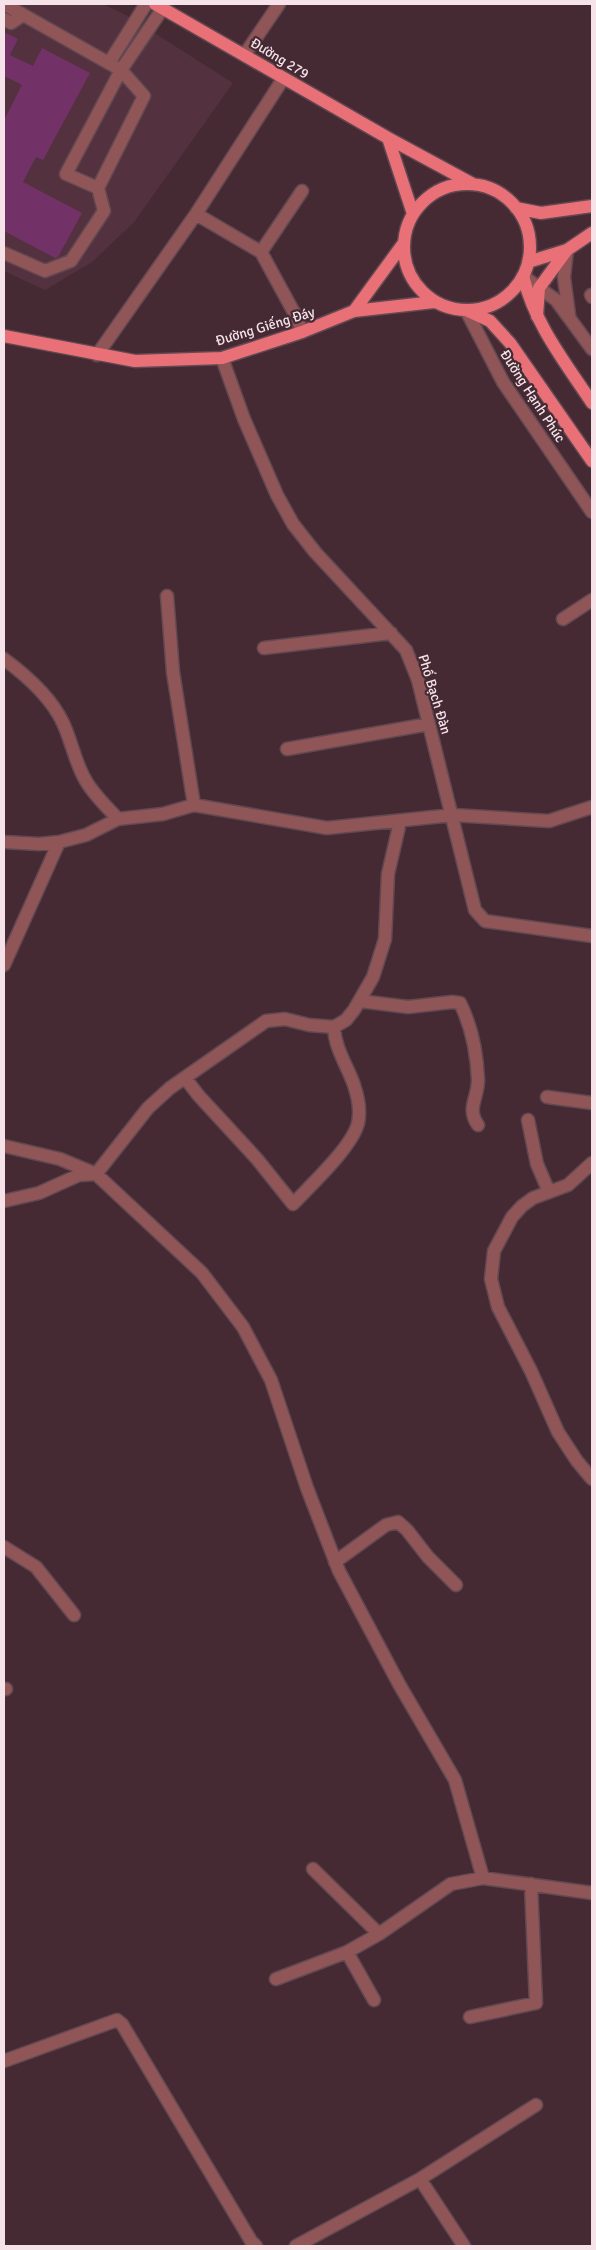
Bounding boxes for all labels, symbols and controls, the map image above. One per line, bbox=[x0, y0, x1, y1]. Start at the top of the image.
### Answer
street label: Đường 279 bbox=[247, 34, 312, 82]
street label: Đường Giếng Đáy bbox=[213, 303, 317, 350]
street label: Đường Hạnh Phúc bbox=[496, 347, 569, 446]
street label: Phố Bạch Đàn bbox=[414, 652, 455, 736]

